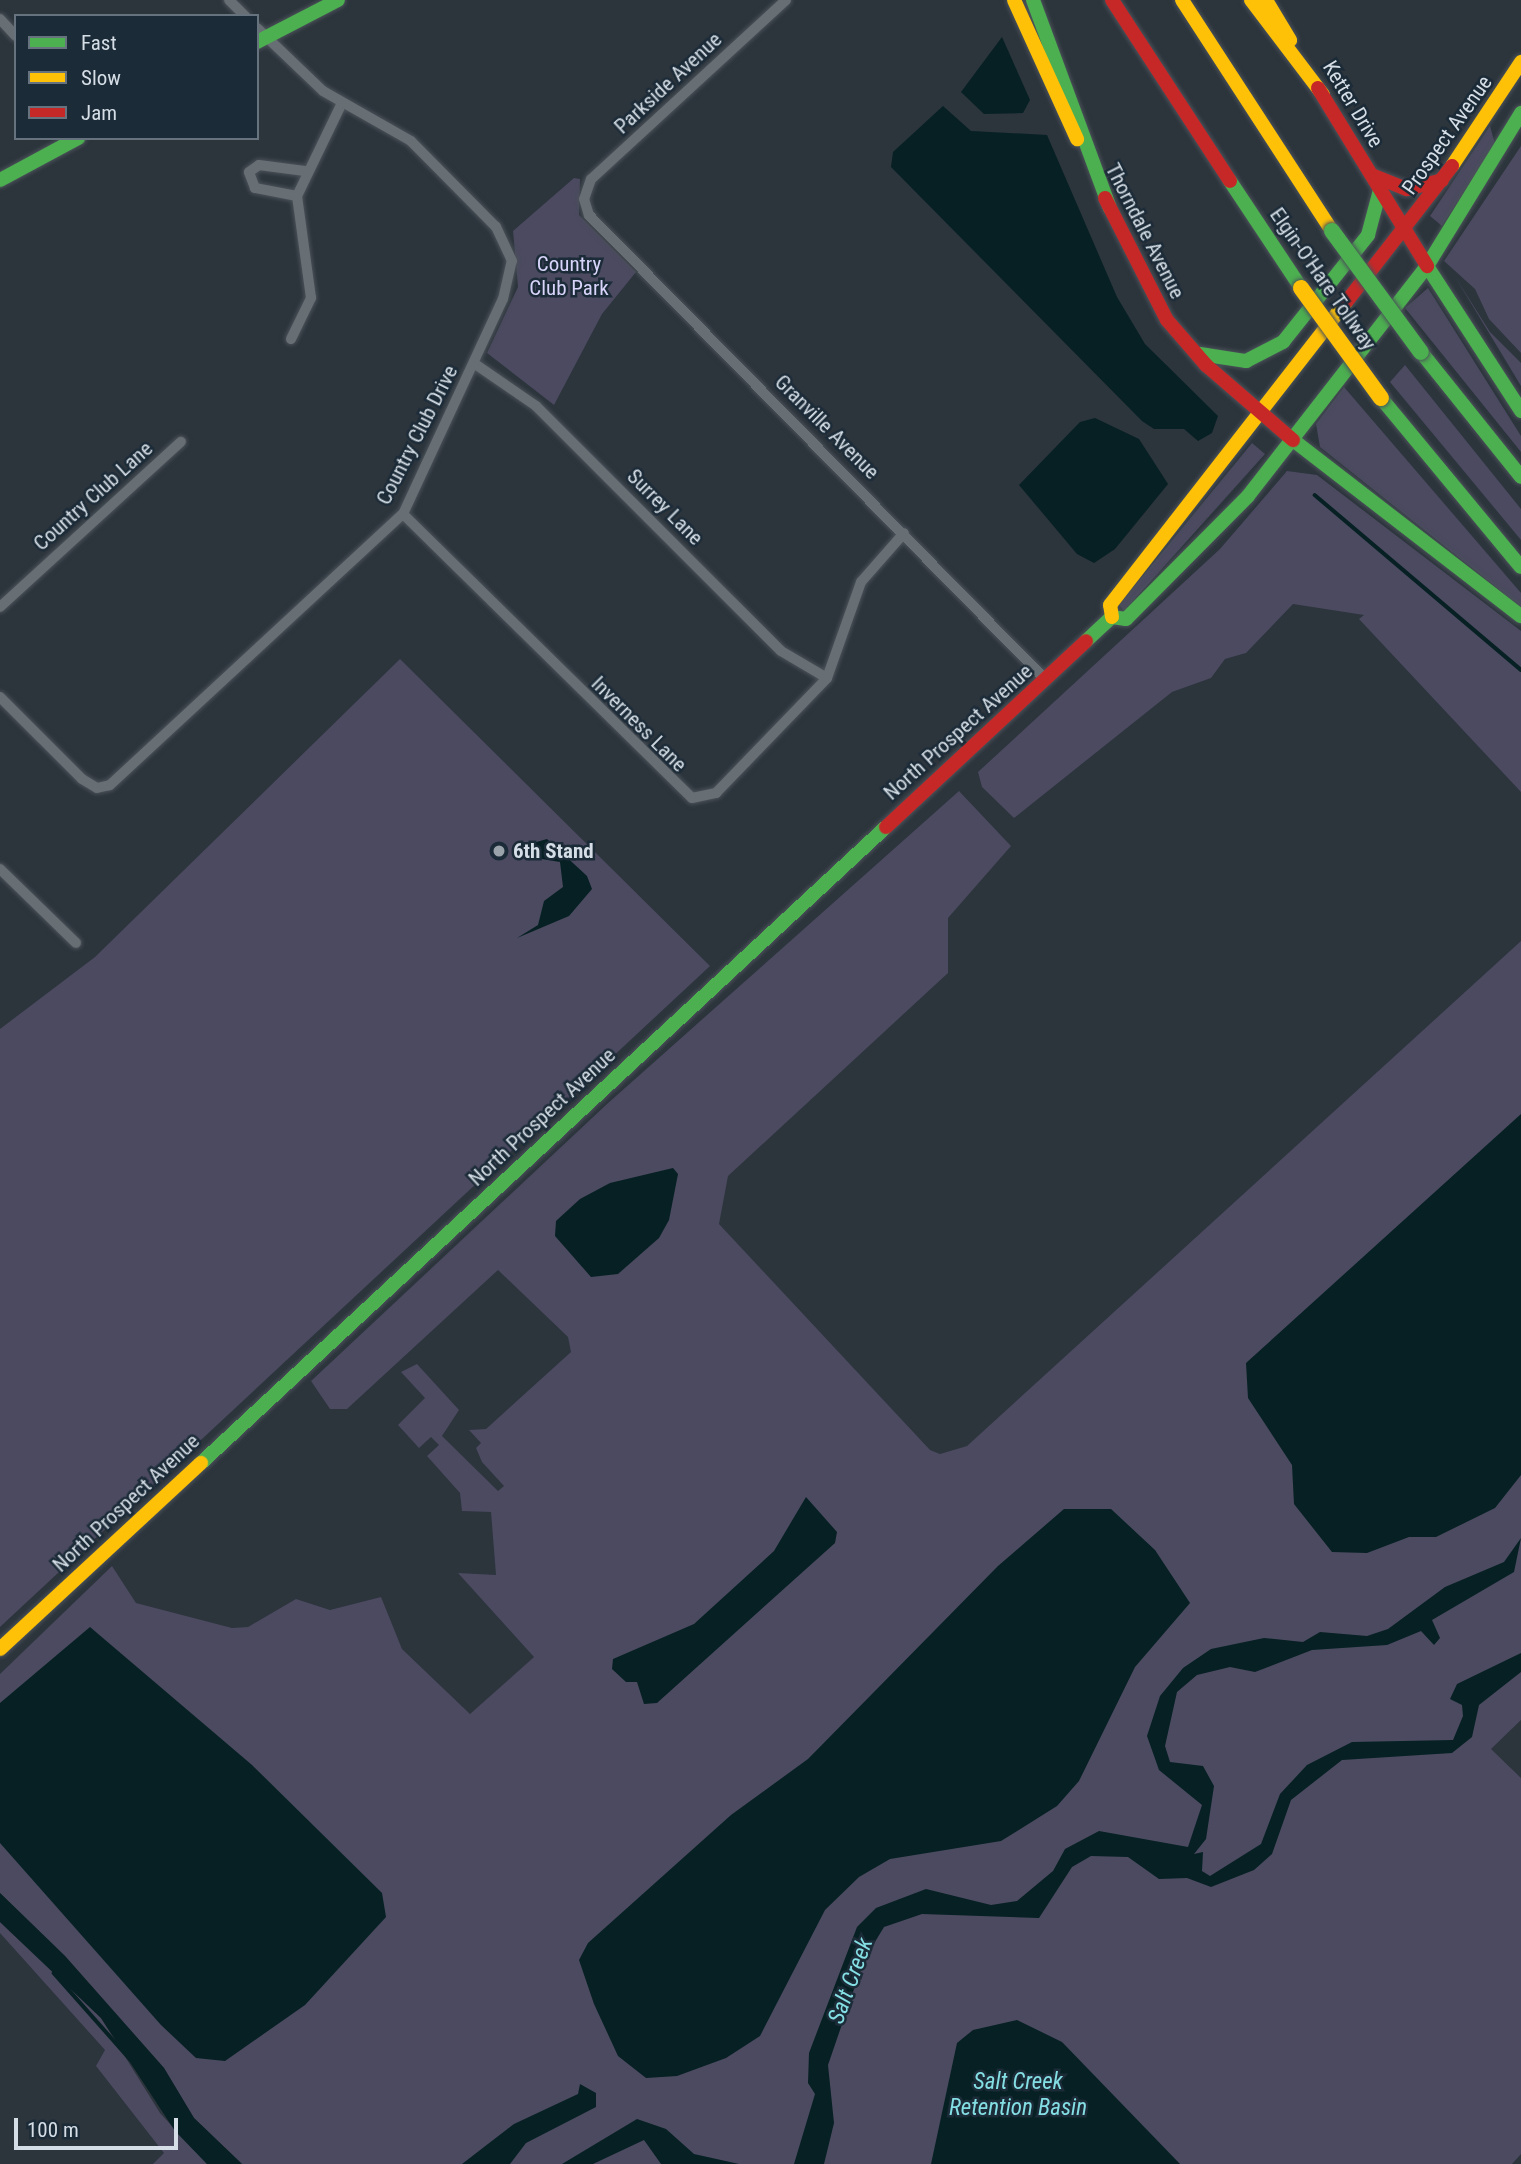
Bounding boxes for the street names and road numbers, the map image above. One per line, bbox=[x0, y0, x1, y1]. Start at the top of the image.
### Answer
street label: Parkside Avenue bbox=[609, 27, 727, 139]
street label: Ketter Drive bbox=[1317, 56, 1389, 152]
street label: Prospect Avenue bbox=[1397, 71, 1497, 199]
street label: Thorndale Avenue bbox=[1100, 159, 1190, 303]
street label: Elgin-O'Hare Tollway bbox=[1264, 203, 1382, 355]
street label: Country Club Drive bbox=[371, 361, 463, 509]
street label: Granville Avenue bbox=[770, 370, 884, 484]
street label: Country Club Lane bbox=[28, 436, 158, 556]
street label: Surrey Lane bbox=[622, 464, 708, 550]
street label: North Prospect Avenue bbox=[879, 659, 1037, 805]
street label: Inverness Lane bbox=[586, 671, 692, 777]
street label: North Prospect Avenue bbox=[464, 1043, 620, 1191]
street label: North Prospect Avenue bbox=[48, 1429, 204, 1577]

